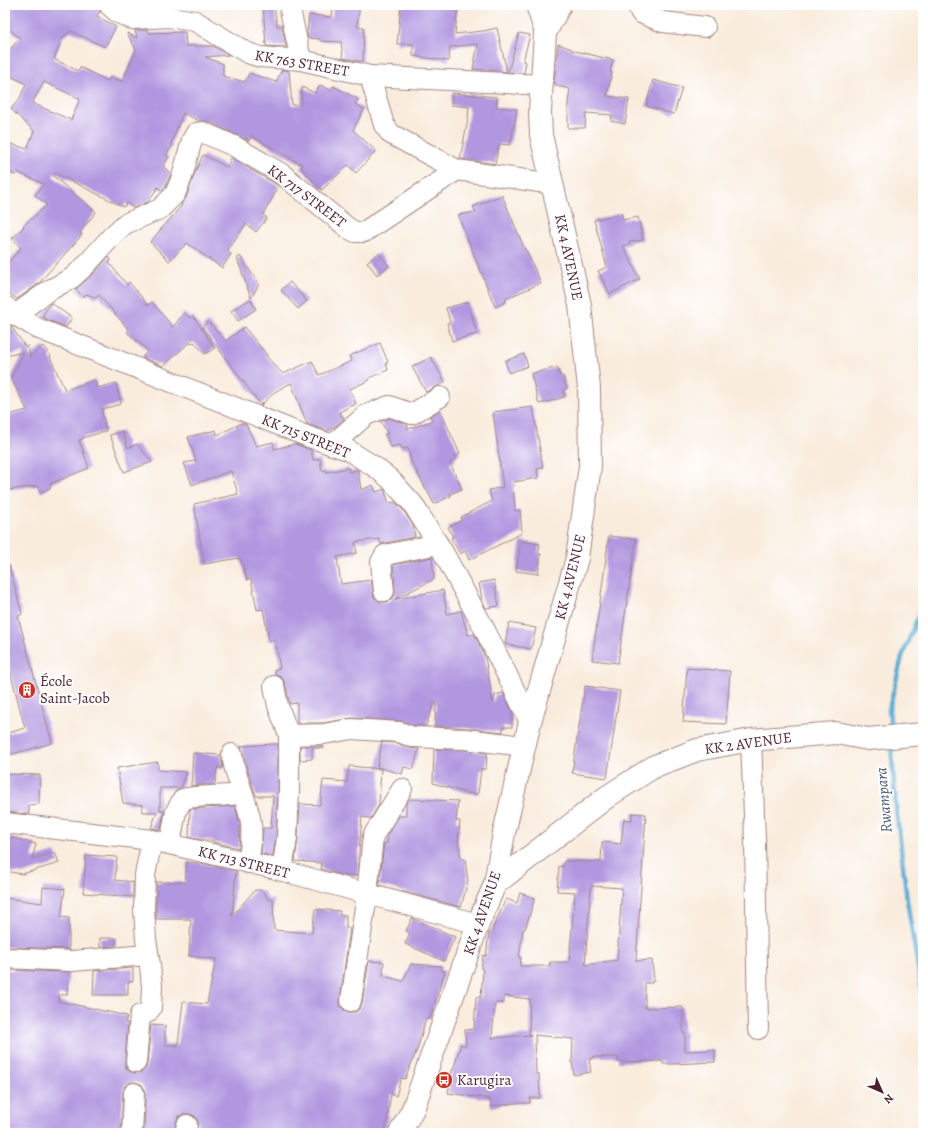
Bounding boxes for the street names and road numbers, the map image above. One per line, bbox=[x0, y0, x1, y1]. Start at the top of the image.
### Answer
street label: KK 763 STREET bbox=[253, 45, 352, 81]
street label: KK 717 STREET bbox=[264, 160, 351, 233]
street label: KK 4 AVENUE bbox=[550, 212, 588, 302]
street label: KK 715 STREET bbox=[259, 409, 354, 463]
street label: KK 4 AVENUE bbox=[550, 532, 590, 622]
street label: KK 2 AVENUE bbox=[703, 727, 793, 759]
street label: KK 713 STREET bbox=[196, 841, 293, 883]
street label: KK 4 AVENUE bbox=[458, 868, 506, 958]

